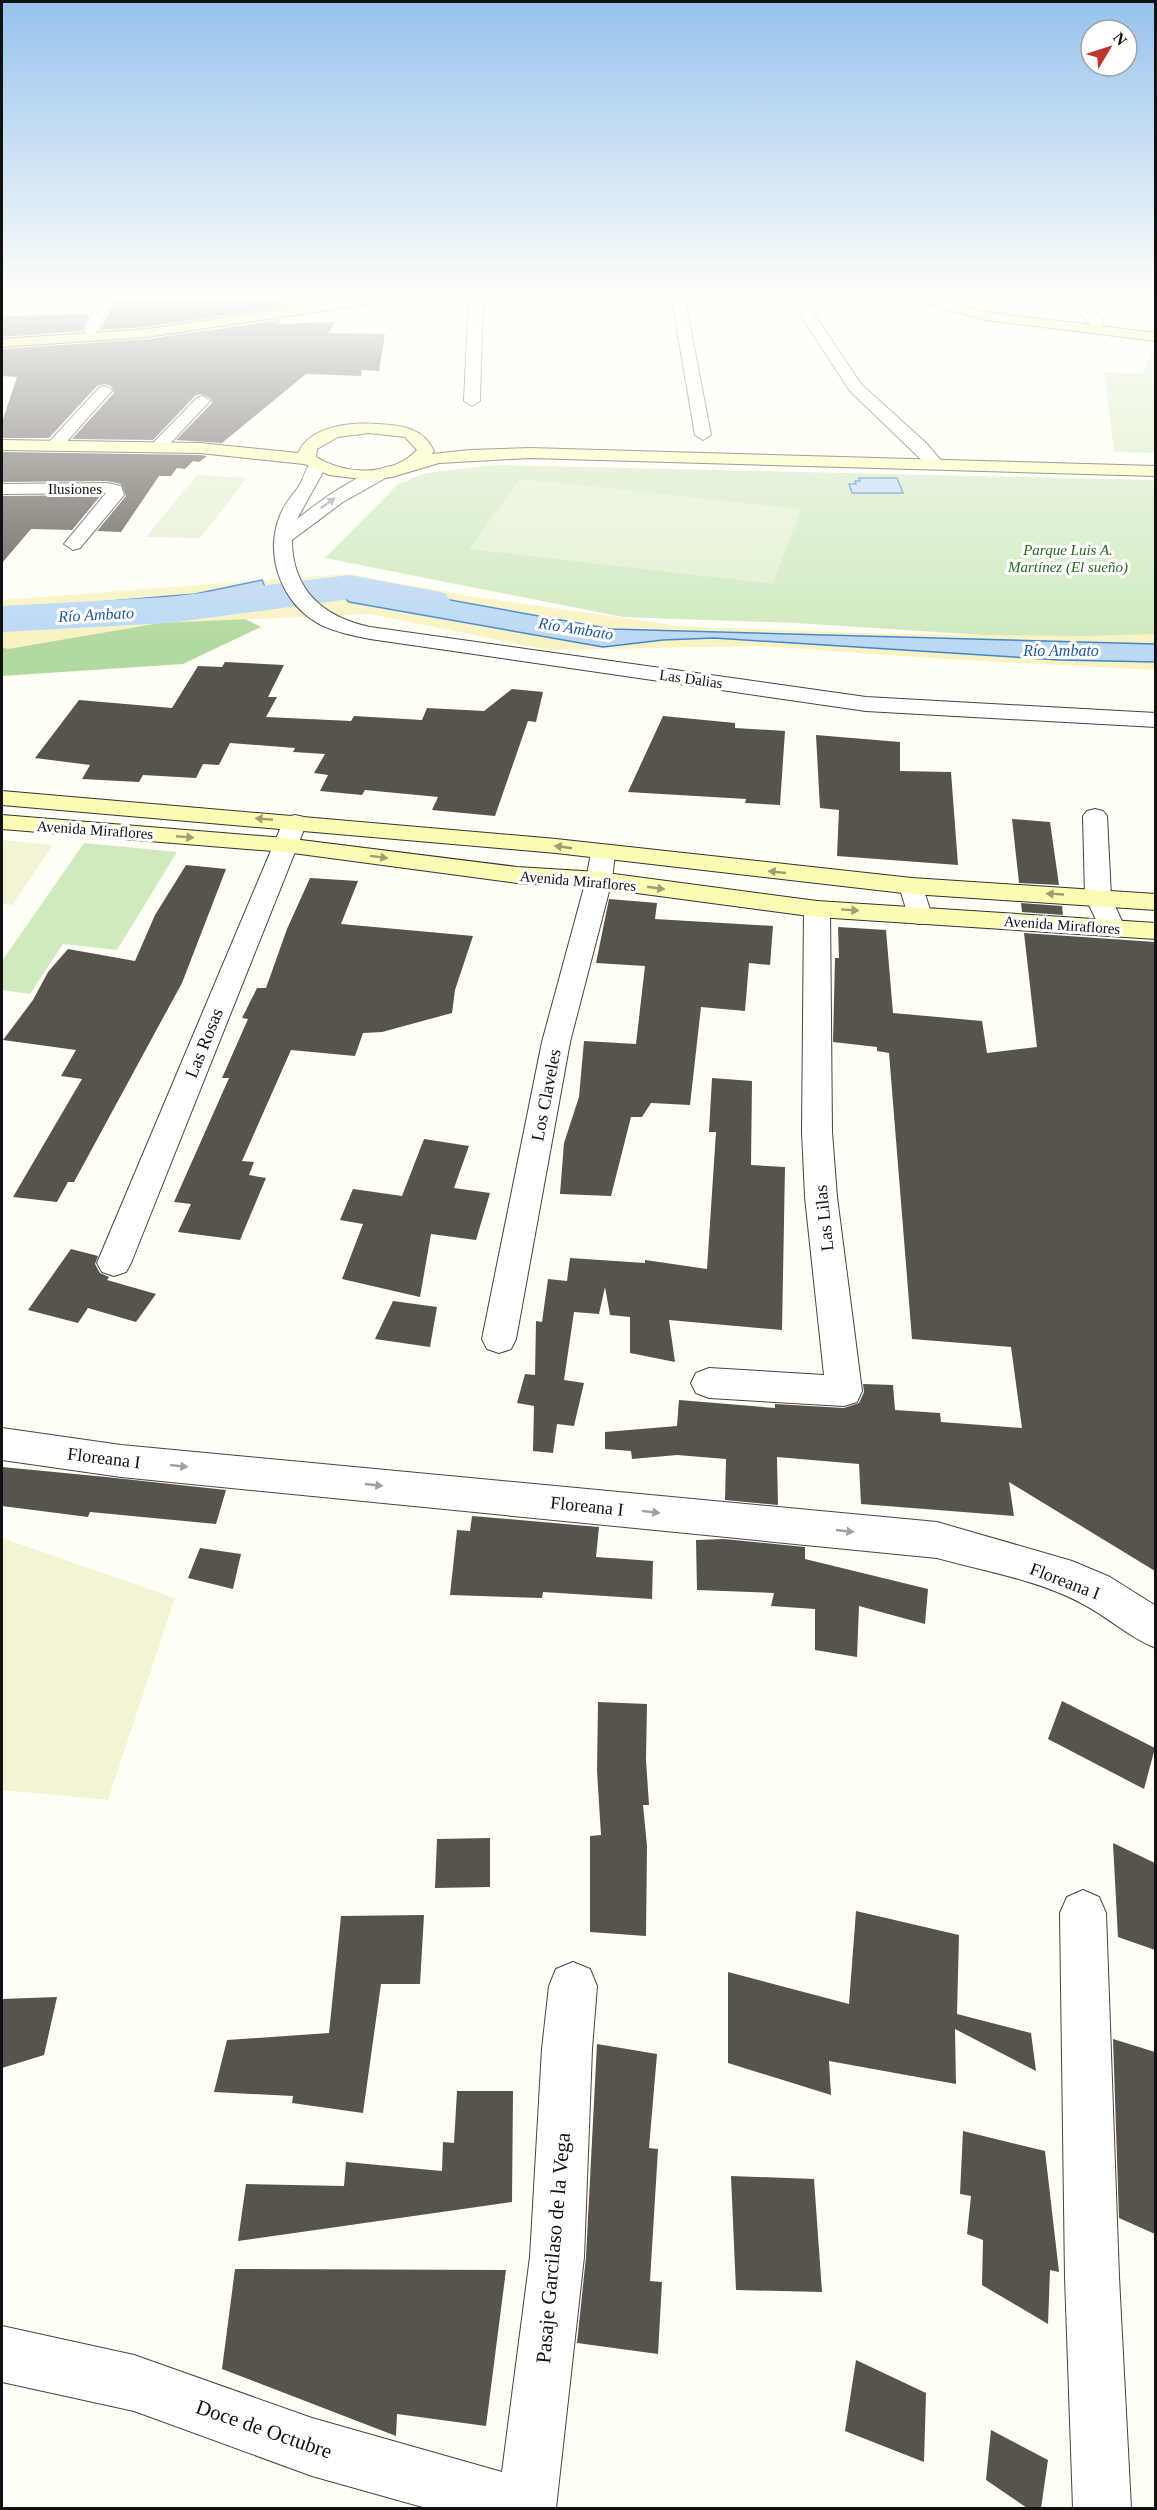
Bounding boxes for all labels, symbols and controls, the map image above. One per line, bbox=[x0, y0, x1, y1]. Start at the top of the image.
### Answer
north arrow bbox=[1079, 18, 1139, 78]
text: N bbox=[1110, 29, 1131, 49]
street label: Ilusiones bbox=[48, 481, 102, 497]
one-way arrow bbox=[321, 497, 336, 509]
park label: Parque Luis A. Martínez (El sueño) bbox=[1007, 542, 1128, 576]
water label: Río Ambato bbox=[57, 604, 134, 625]
water label: Río Ambato bbox=[536, 614, 615, 643]
water label: Río Ambato bbox=[1022, 642, 1099, 659]
street label: Las Dalias bbox=[658, 667, 724, 691]
one-way arrow bbox=[255, 814, 274, 824]
street label: Avenida Miraflores bbox=[36, 818, 154, 842]
one-way arrow bbox=[176, 832, 195, 842]
one-way arrow bbox=[553, 843, 572, 852]
one-way arrow bbox=[370, 853, 389, 862]
one-way arrow bbox=[768, 867, 787, 877]
street label: Avenida Miraflores bbox=[519, 868, 637, 894]
one-way arrow bbox=[647, 884, 666, 893]
one-way arrow bbox=[1046, 890, 1065, 899]
one-way arrow bbox=[841, 905, 860, 915]
street label: Avenida Miraflores bbox=[1003, 913, 1121, 937]
street label: Las Rosas bbox=[181, 1005, 227, 1081]
street label: Los Claveles bbox=[527, 1047, 565, 1143]
street label: Las Lilas bbox=[811, 1184, 837, 1252]
street label: Floreana I bbox=[66, 1444, 142, 1472]
one-way arrow bbox=[170, 1461, 189, 1471]
one-way arrow bbox=[364, 1480, 383, 1490]
street label: Floreana I bbox=[549, 1492, 625, 1520]
one-way arrow bbox=[642, 1507, 661, 1517]
one-way arrow bbox=[836, 1526, 855, 1536]
street label: Floreana I bbox=[1027, 1558, 1103, 1604]
street label: Pasaje Garcilaso de la Vega bbox=[531, 2131, 575, 2364]
street label: Doce de Octubre bbox=[193, 2394, 335, 2464]

